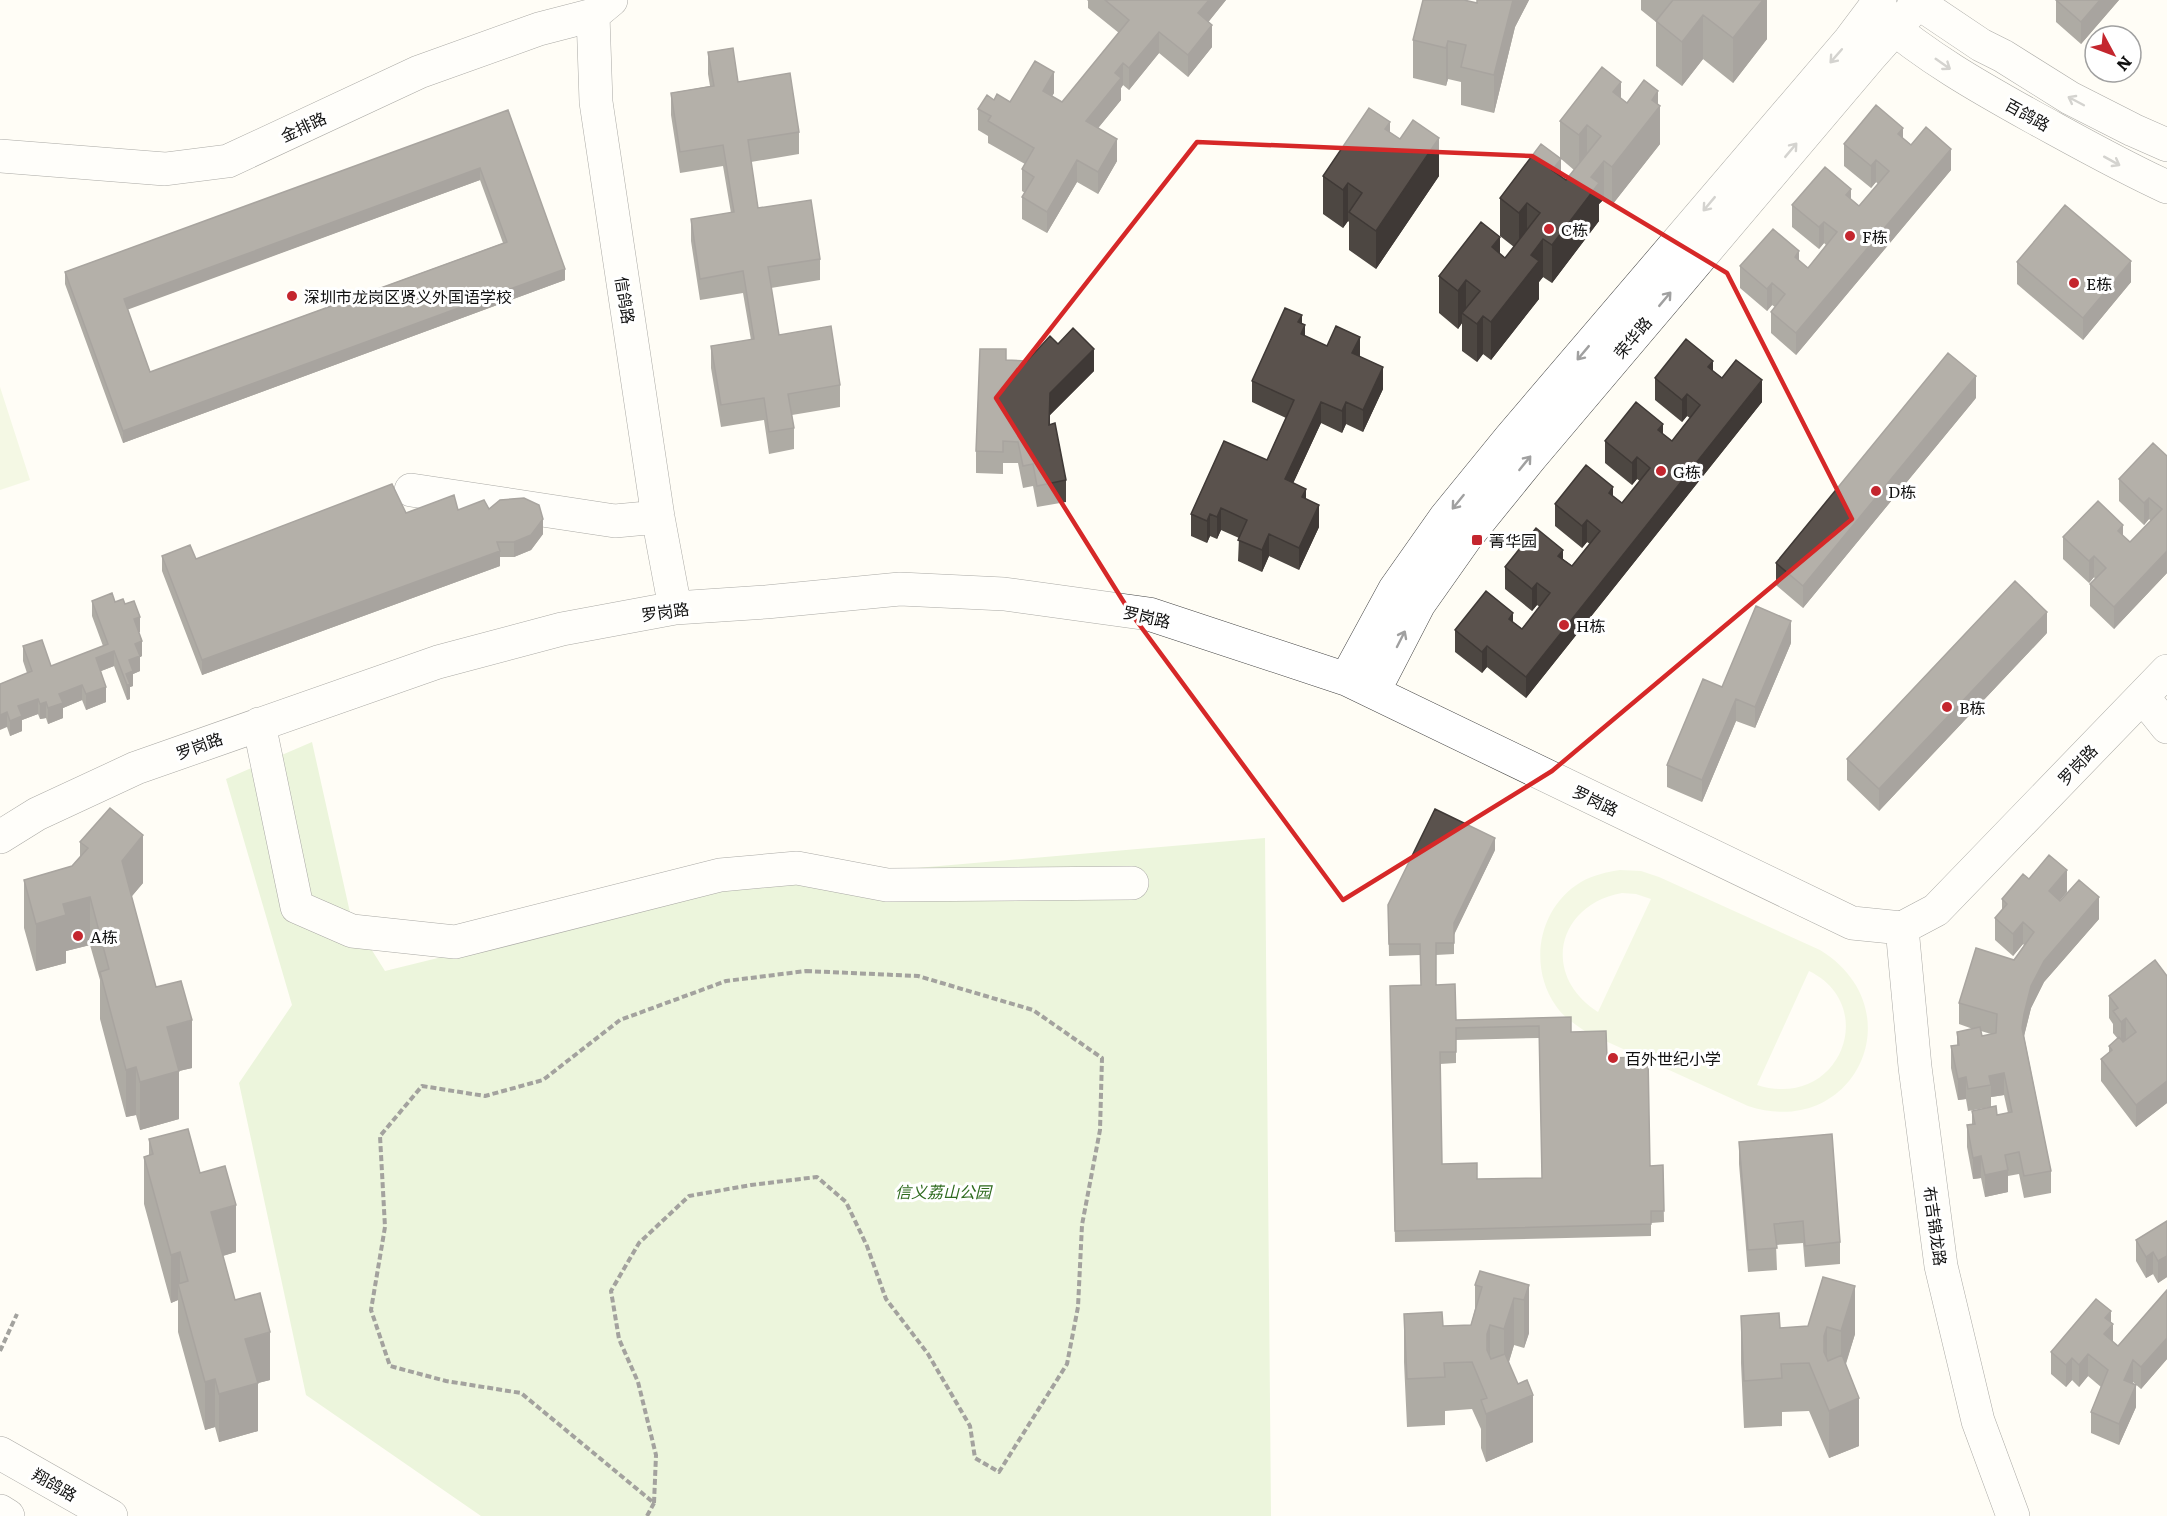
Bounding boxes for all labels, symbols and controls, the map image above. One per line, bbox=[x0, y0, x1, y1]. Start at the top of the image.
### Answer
north arrow bbox=[2083, 24, 2143, 84]
one-way arrow bbox=[1829, 48, 1843, 63]
text: N bbox=[2112, 52, 2139, 77]
one-way arrow bbox=[1934, 58, 1950, 70]
street label: 百鸽路 bbox=[2001, 92, 2055, 136]
one-way arrow bbox=[2068, 95, 2086, 106]
street label: 金排路 bbox=[276, 105, 330, 147]
one-way arrow bbox=[1784, 143, 1798, 158]
one-way arrow bbox=[2103, 155, 2120, 167]
one-way arrow bbox=[1703, 196, 1716, 212]
place label: C栋 bbox=[1561, 217, 1588, 241]
marker: C栋 bbox=[1542, 222, 1556, 236]
place label: F栋 bbox=[1862, 224, 1888, 248]
marker: F栋 bbox=[1843, 229, 1857, 243]
place label: E栋 bbox=[2086, 271, 2112, 295]
street label: 信鸽路 bbox=[610, 274, 642, 326]
marker: E栋 bbox=[2067, 276, 2081, 290]
place label: 深圳市龙岗区贤义外国语学校 bbox=[304, 284, 512, 308]
marker: 深圳市龙岗区贤义外国语学校 bbox=[285, 289, 299, 303]
one-way arrow bbox=[1658, 292, 1672, 307]
street label: 荣华路 bbox=[1607, 311, 1657, 363]
one-way arrow bbox=[1576, 345, 1590, 360]
one-way arrow bbox=[1519, 456, 1532, 472]
place label: G栋 bbox=[1673, 459, 1701, 483]
marker: G栋 bbox=[1654, 464, 1668, 478]
place label: D栋 bbox=[1888, 479, 1916, 503]
marker: D栋 bbox=[1869, 484, 1883, 498]
one-way arrow bbox=[1452, 494, 1465, 510]
place label: 菁华园 bbox=[1489, 528, 1537, 552]
marker: 菁华园 bbox=[1470, 533, 1484, 547]
street label: 罗岗路 bbox=[640, 596, 690, 626]
street label: 罗岗路 bbox=[1121, 599, 1173, 633]
place label: H栋 bbox=[1576, 613, 1605, 637]
marker: H栋 bbox=[1557, 618, 1571, 632]
one-way arrow bbox=[1396, 631, 1407, 649]
place label: B栋 bbox=[1959, 695, 1986, 719]
marker: B栋 bbox=[1940, 700, 1954, 714]
street label: 罗岗路 bbox=[172, 726, 226, 764]
street label: 罗岗路 bbox=[2052, 738, 2102, 790]
street label: 罗岗路 bbox=[1569, 779, 1623, 821]
place label: A栋 bbox=[90, 924, 118, 948]
marker: A栋 bbox=[71, 929, 85, 943]
place label: 百外世纪小学 bbox=[1625, 1046, 1721, 1070]
marker: 百外世纪小学 bbox=[1606, 1051, 1620, 1065]
park label: 信义荔山公园 bbox=[895, 1179, 993, 1203]
street label: 布吉锦龙路 bbox=[1919, 1185, 1953, 1267]
street label: 翔鸽路 bbox=[28, 1462, 82, 1506]

